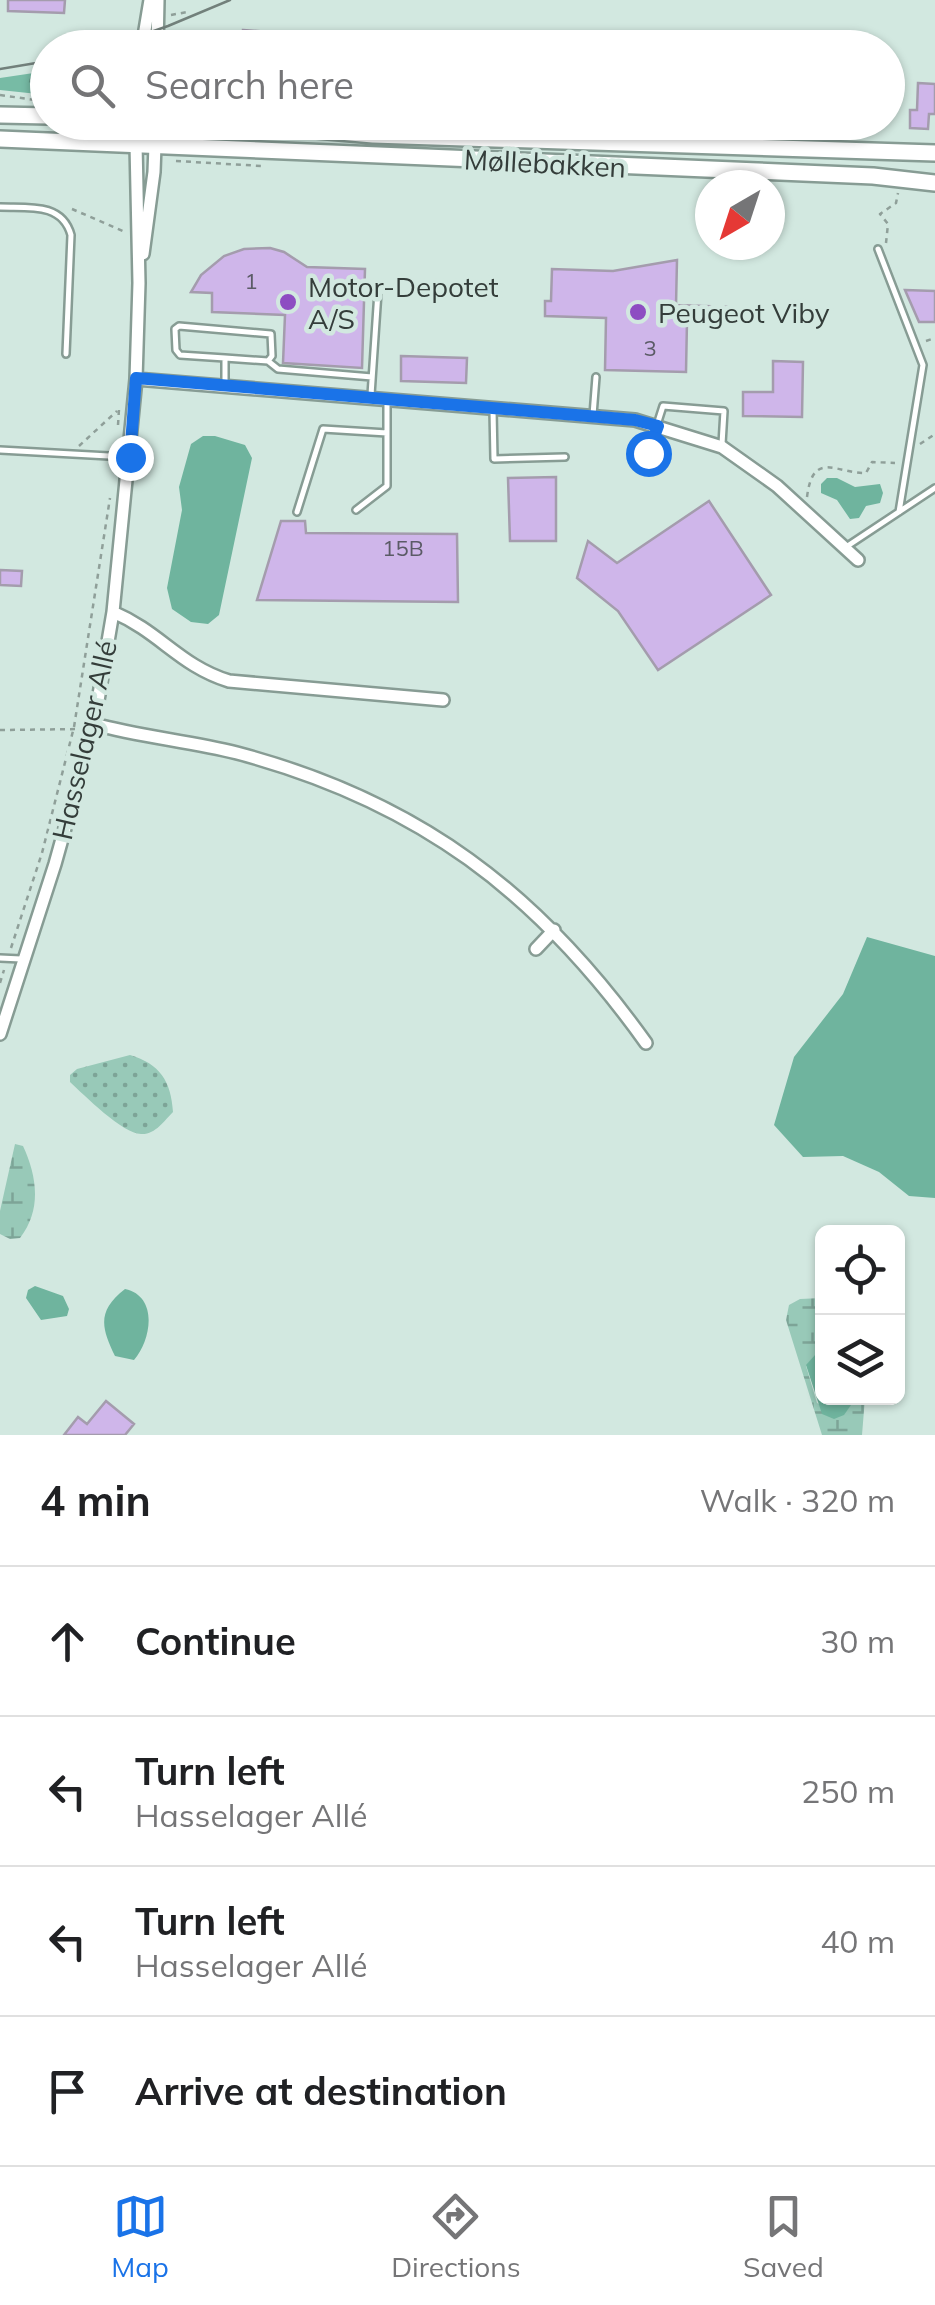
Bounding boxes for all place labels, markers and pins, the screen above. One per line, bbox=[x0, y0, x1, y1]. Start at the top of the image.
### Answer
place label: Motor-Depotet A/S bbox=[308, 269, 499, 336]
marker: Motor-Depotet A/S bbox=[277, 291, 299, 313]
place label: Peugeot Viby bbox=[658, 295, 830, 330]
marker: Peugeot Viby bbox=[627, 301, 649, 323]

